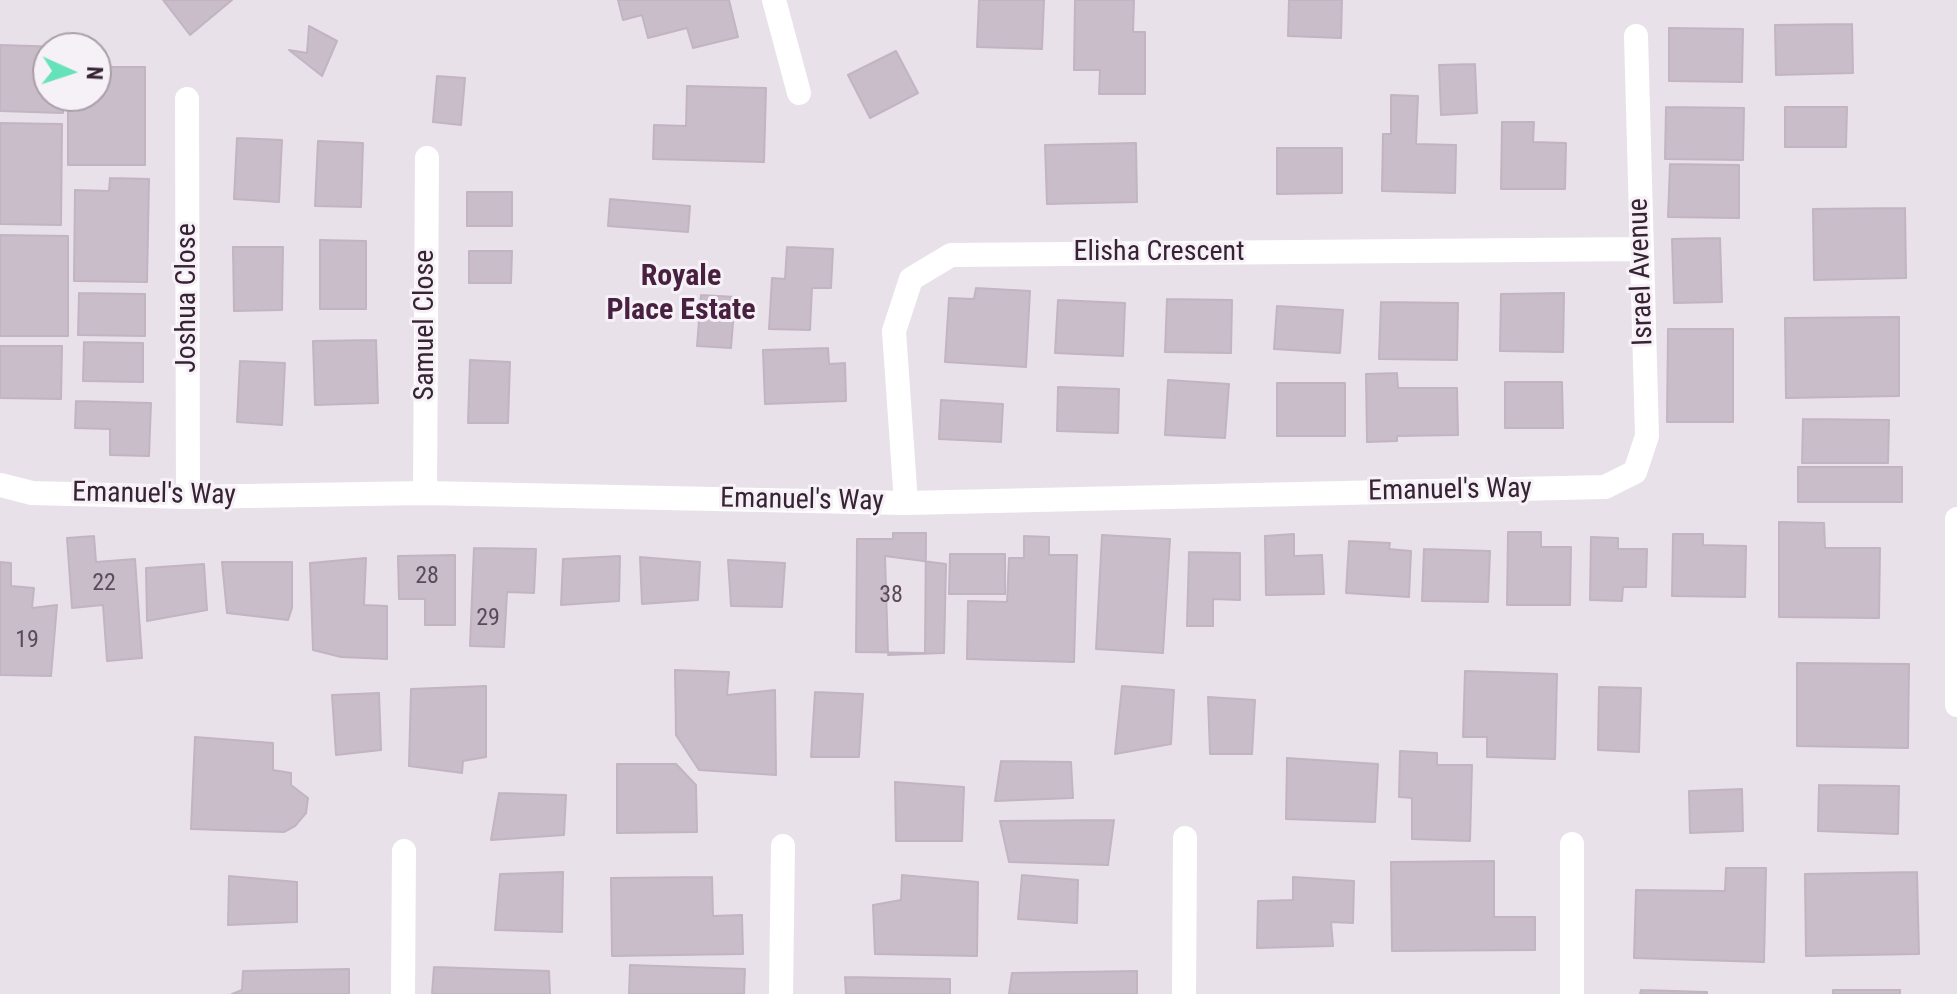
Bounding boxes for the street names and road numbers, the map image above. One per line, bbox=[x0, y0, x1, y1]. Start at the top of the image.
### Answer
street label: Israel Avenue bbox=[1623, 198, 1661, 346]
street label: Joshua Close bbox=[171, 223, 205, 373]
street label: Elisha Crescent bbox=[1074, 236, 1244, 270]
street label: Samuel Close bbox=[409, 250, 443, 400]
street label: Emanuel's Way bbox=[1368, 473, 1532, 509]
street label: Emanuel's Way bbox=[72, 477, 236, 513]
street label: Emanuel's Way bbox=[720, 483, 884, 519]

